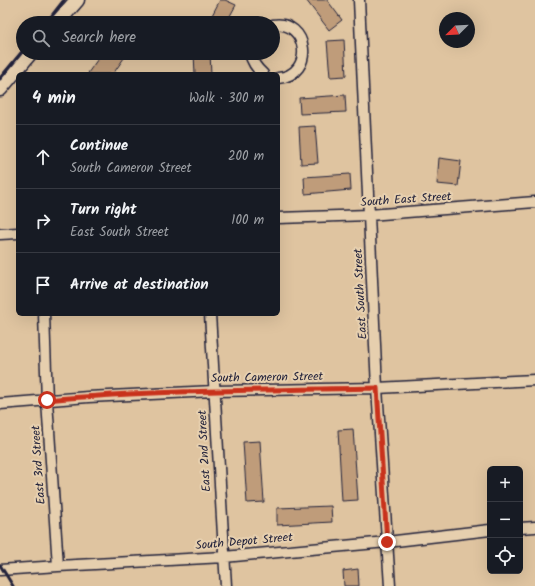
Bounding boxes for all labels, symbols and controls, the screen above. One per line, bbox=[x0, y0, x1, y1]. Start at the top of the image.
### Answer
north arrow bbox=[439, 12, 475, 48]
search box bbox=[16, 16, 280, 60]
text: Search here bbox=[62, 26, 136, 50]
icon: search bbox=[30, 27, 52, 49]
text: 4 min bbox=[32, 85, 76, 112]
text: Walk · 300 m bbox=[189, 88, 264, 109]
text: Continue bbox=[70, 134, 128, 158]
icon: ahead bbox=[32, 146, 54, 168]
text: 200 m bbox=[228, 146, 264, 167]
text: South Cameron Street bbox=[70, 158, 192, 179]
street label: South East Street bbox=[360, 187, 452, 212]
text: Turn right bbox=[70, 198, 137, 222]
icon: right bbox=[32, 210, 54, 232]
text: 100 m bbox=[231, 210, 264, 231]
text: East South Street bbox=[70, 222, 169, 243]
street label: East South Street bbox=[349, 248, 372, 340]
text: Arrive at destination bbox=[70, 273, 209, 297]
icon: arrive bbox=[32, 274, 54, 296]
street label: South Cameron Street bbox=[211, 367, 324, 388]
route start bbox=[38, 391, 56, 409]
street label: East 2nd Street bbox=[193, 409, 216, 492]
street label: East 3rd Street bbox=[26, 424, 51, 505]
map controls bbox=[487, 466, 523, 574]
button: + bbox=[487, 466, 523, 502]
button: − bbox=[487, 502, 523, 538]
street label: South Depot Street bbox=[195, 528, 294, 555]
route end bbox=[378, 533, 396, 551]
button: locate bbox=[487, 538, 523, 574]

